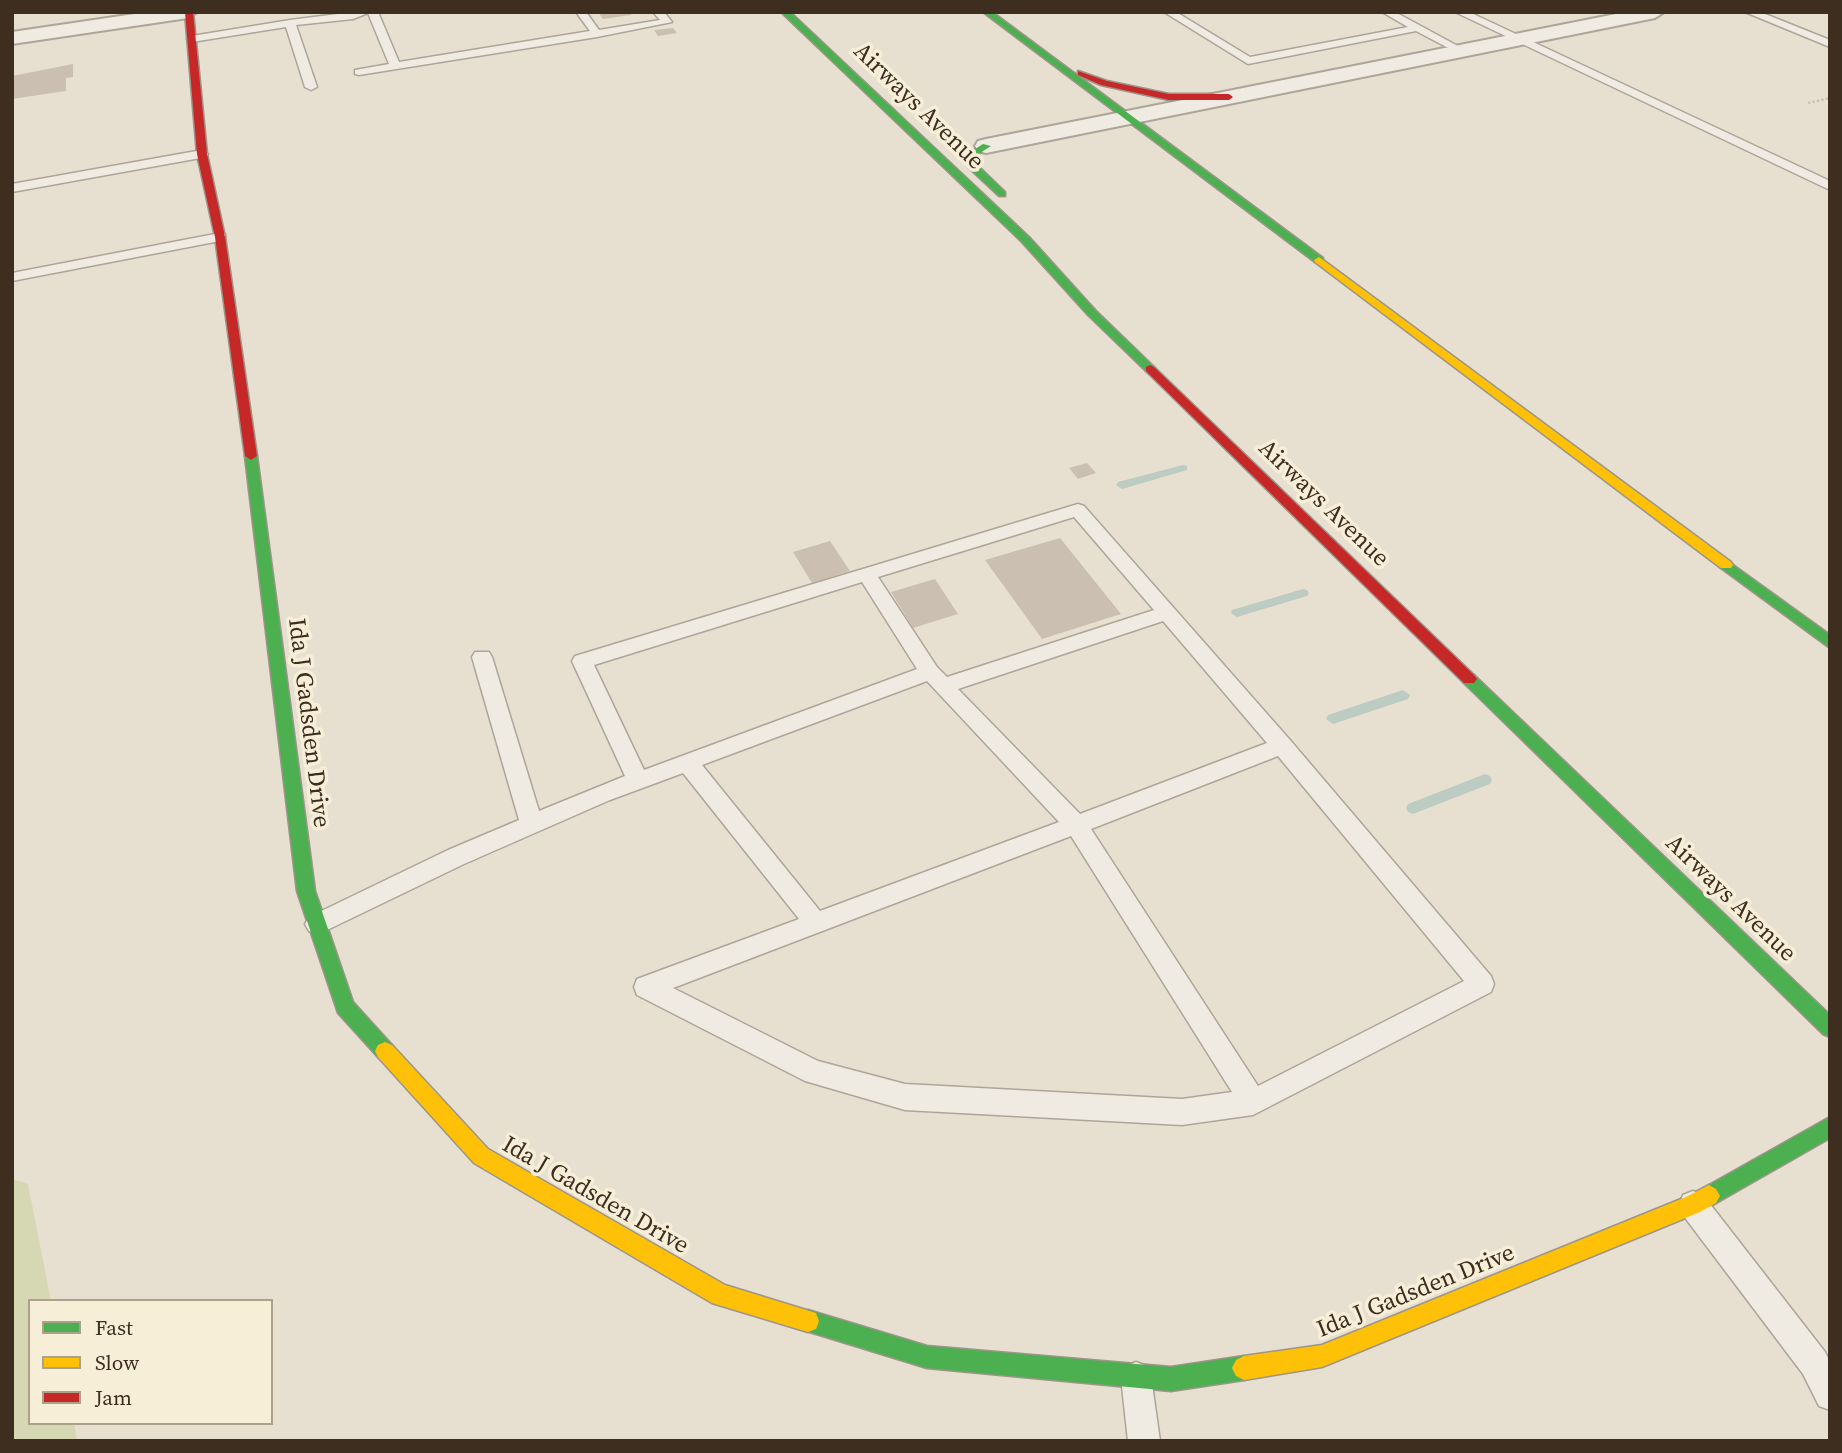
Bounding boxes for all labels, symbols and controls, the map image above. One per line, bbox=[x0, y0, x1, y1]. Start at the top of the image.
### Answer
street label: Airways Avenue bbox=[847, 38, 989, 176]
street label: Airways Avenue bbox=[1252, 435, 1394, 573]
street label: Ida J Gadsden Drive bbox=[281, 617, 335, 829]
street label: Airways Avenue bbox=[1659, 830, 1801, 968]
street label: Ida J Gadsden Drive bbox=[497, 1131, 693, 1261]
street label: Ida J Gadsden Drive bbox=[1313, 1239, 1519, 1345]
legend bbox=[28, 1299, 273, 1425]
text: Fast bbox=[95, 1313, 133, 1342]
text: Slow bbox=[95, 1348, 139, 1377]
text: Jam bbox=[95, 1383, 132, 1412]

